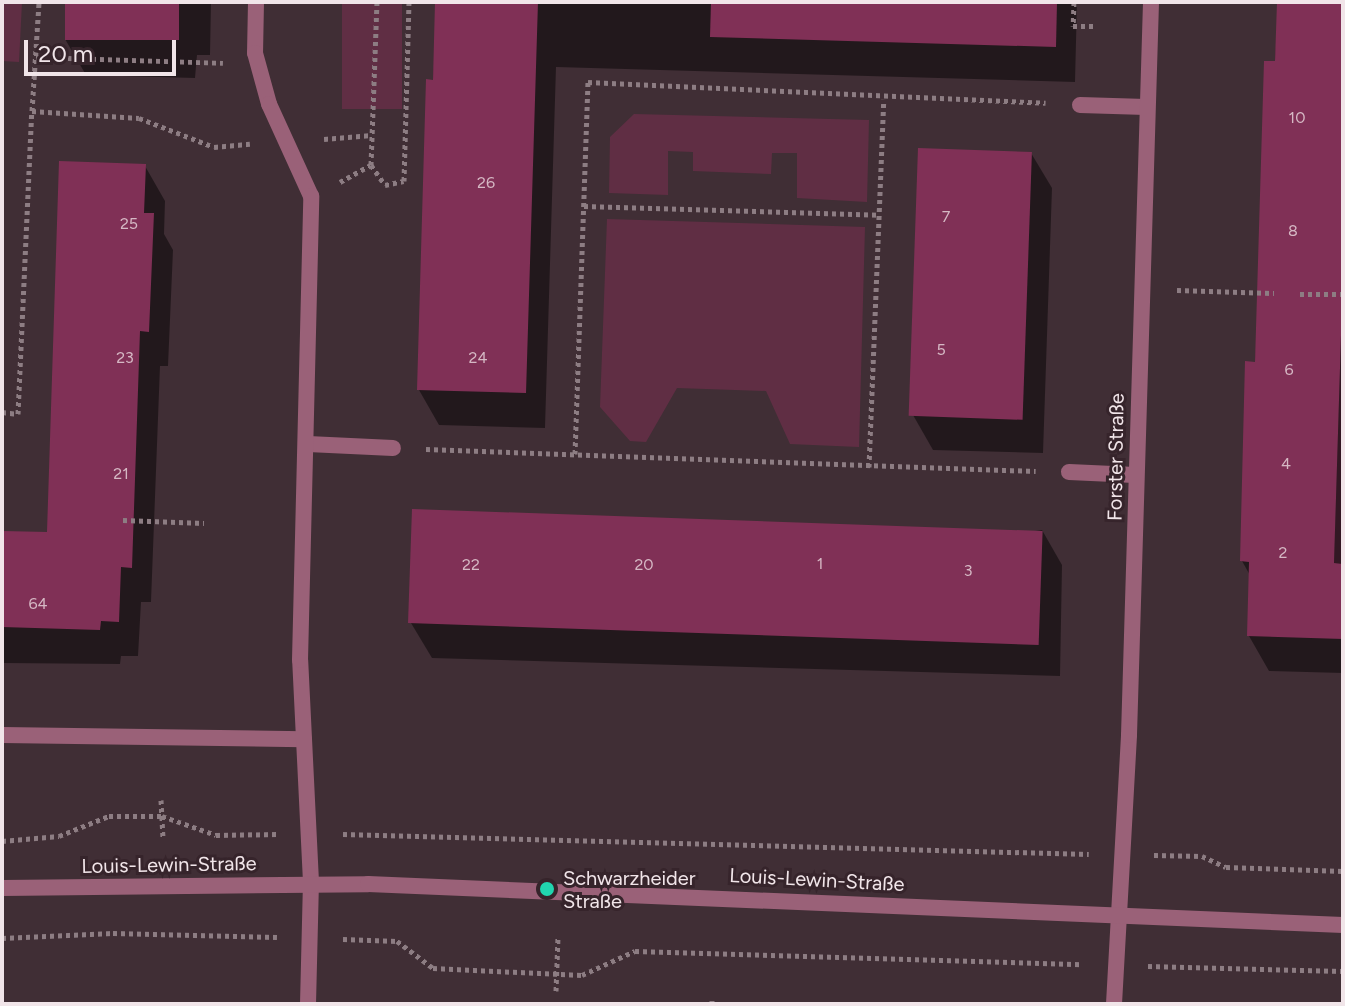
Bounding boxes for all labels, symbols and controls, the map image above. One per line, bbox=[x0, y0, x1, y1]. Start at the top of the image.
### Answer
scale bar bbox=[28, 24, 180, 74]
text: 20 m bbox=[38, 39, 93, 68]
house number: 10 bbox=[1289, 108, 1305, 128]
house number: 26 bbox=[477, 173, 495, 193]
house number: 7 bbox=[942, 207, 950, 227]
house number: 25 bbox=[120, 214, 138, 234]
house number: 8 bbox=[1288, 221, 1298, 241]
house number: 5 bbox=[936, 340, 946, 360]
house number: 23 bbox=[116, 348, 134, 368]
house number: 24 bbox=[469, 348, 487, 368]
house number: 6 bbox=[1284, 360, 1294, 380]
street label: Forster Straße bbox=[1103, 393, 1129, 521]
house number: 4 bbox=[1281, 454, 1291, 474]
house number: 21 bbox=[113, 464, 129, 484]
house number: 2 bbox=[1279, 543, 1287, 563]
house number: 1 bbox=[817, 554, 823, 574]
house number: 22 bbox=[462, 555, 480, 575]
house number: 20 bbox=[634, 555, 654, 575]
house number: 3 bbox=[964, 561, 972, 581]
house number: 64 bbox=[29, 594, 47, 614]
street label: Louis-Lewin-Straße bbox=[81, 851, 257, 879]
street label: Louis-Lewin-Straße bbox=[729, 863, 905, 897]
place label: Schwarzheider Straße bbox=[563, 866, 695, 913]
marker: Schwarzheider Straße bbox=[538, 880, 556, 898]

